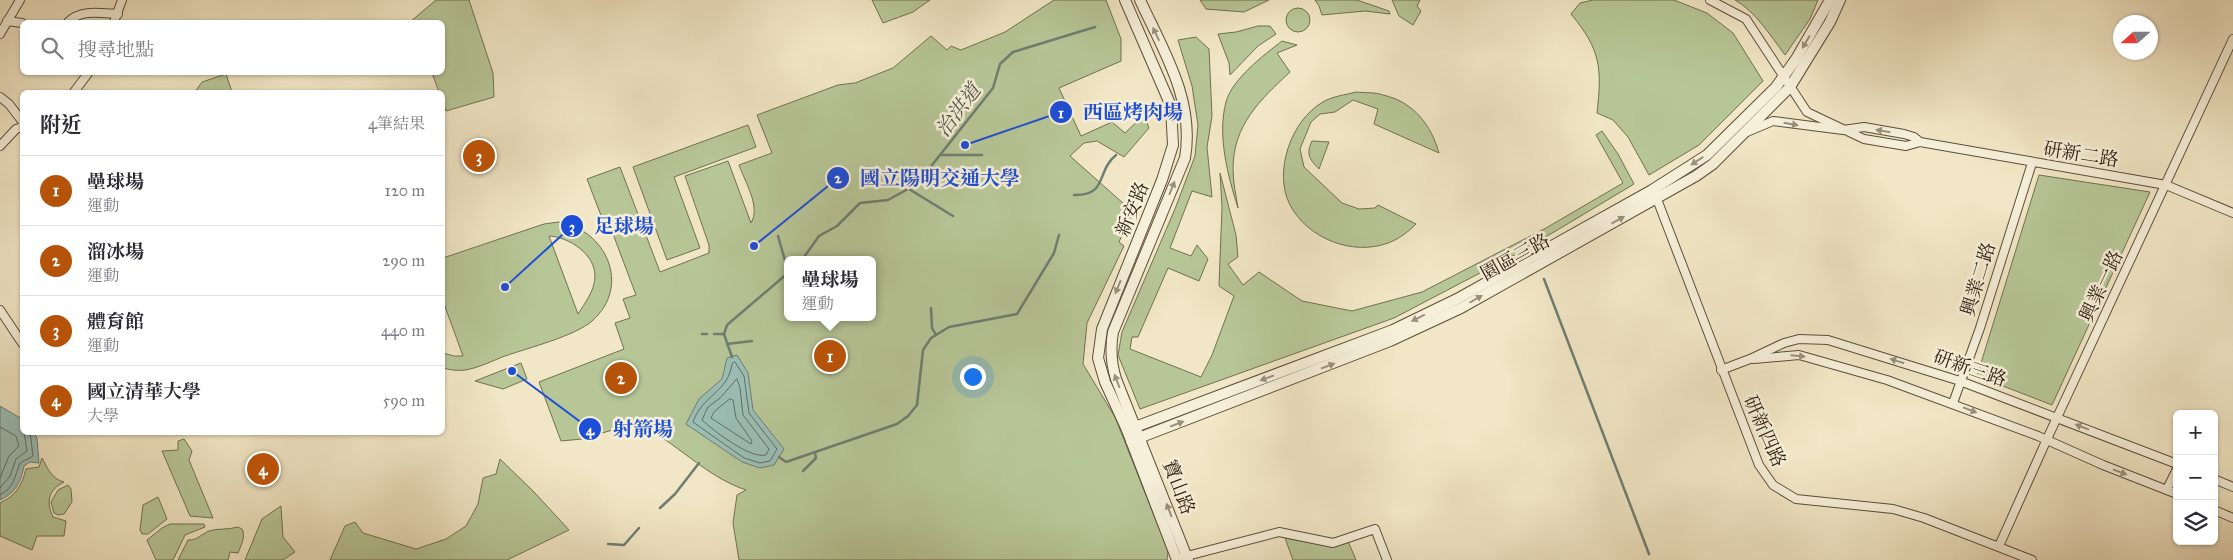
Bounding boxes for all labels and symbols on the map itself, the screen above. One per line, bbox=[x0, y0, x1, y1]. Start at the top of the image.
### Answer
north arrow bbox=[2113, 15, 2158, 60]
one-way arrow bbox=[1152, 27, 1160, 42]
one-way arrow bbox=[1801, 36, 1810, 49]
water label: 治洪道 bbox=[930, 77, 987, 141]
callout: 西區烤肉場 bbox=[1048, 95, 1193, 130]
text: 西區烤肉場 bbox=[1083, 100, 1183, 124]
text: 1 bbox=[1058, 104, 1064, 122]
one-way arrow bbox=[1784, 120, 1800, 128]
one-way arrow bbox=[1874, 126, 1890, 134]
pin: 3 bbox=[463, 137, 495, 175]
street label: 研新二路 bbox=[2042, 137, 2120, 171]
one-way arrow bbox=[1690, 156, 1704, 166]
callout: 國立陽明交通大學 bbox=[825, 161, 1030, 196]
text: 國立陽明交通大學 bbox=[860, 166, 1020, 190]
text: 2 bbox=[834, 169, 842, 187]
street label: 新安路 bbox=[1111, 178, 1153, 240]
one-way arrow bbox=[1169, 181, 1177, 195]
callout: 足球場 bbox=[559, 209, 664, 244]
text: 足球場 bbox=[594, 214, 654, 238]
one-way arrow bbox=[1611, 216, 1625, 224]
text: 3 bbox=[569, 218, 575, 237]
street label: 園區三路 bbox=[1476, 229, 1554, 285]
street label: 興業二路 bbox=[1956, 239, 2000, 319]
street label: 興業一路 bbox=[2075, 247, 2127, 325]
one-way arrow bbox=[1114, 280, 1122, 294]
one-way arrow bbox=[1470, 295, 1483, 304]
one-way arrow bbox=[1411, 314, 1425, 322]
pin: 1 bbox=[814, 337, 846, 375]
street label: 研新三路 bbox=[1930, 345, 2010, 391]
one-way arrow bbox=[1790, 353, 1806, 361]
one-way arrow bbox=[1890, 357, 1905, 365]
pin: 2 bbox=[605, 359, 637, 397]
one-way arrow bbox=[1321, 362, 1336, 369]
your location bbox=[960, 364, 986, 390]
one-way arrow bbox=[1113, 373, 1121, 388]
one-way arrow bbox=[1259, 374, 1274, 382]
street label: 研新四路 bbox=[1739, 392, 1791, 470]
one-way arrow bbox=[1963, 406, 1977, 414]
callout: 射箭場 bbox=[578, 412, 683, 447]
text: 射箭場 bbox=[613, 417, 673, 441]
one-way arrow bbox=[1169, 420, 1184, 427]
text: 4 bbox=[586, 421, 595, 440]
one-way arrow bbox=[2075, 423, 2090, 430]
pin: 4 bbox=[247, 450, 279, 488]
street label: 寶山路 bbox=[1158, 456, 1200, 518]
one-way arrow bbox=[2113, 468, 2128, 476]
one-way arrow bbox=[1165, 502, 1173, 517]

